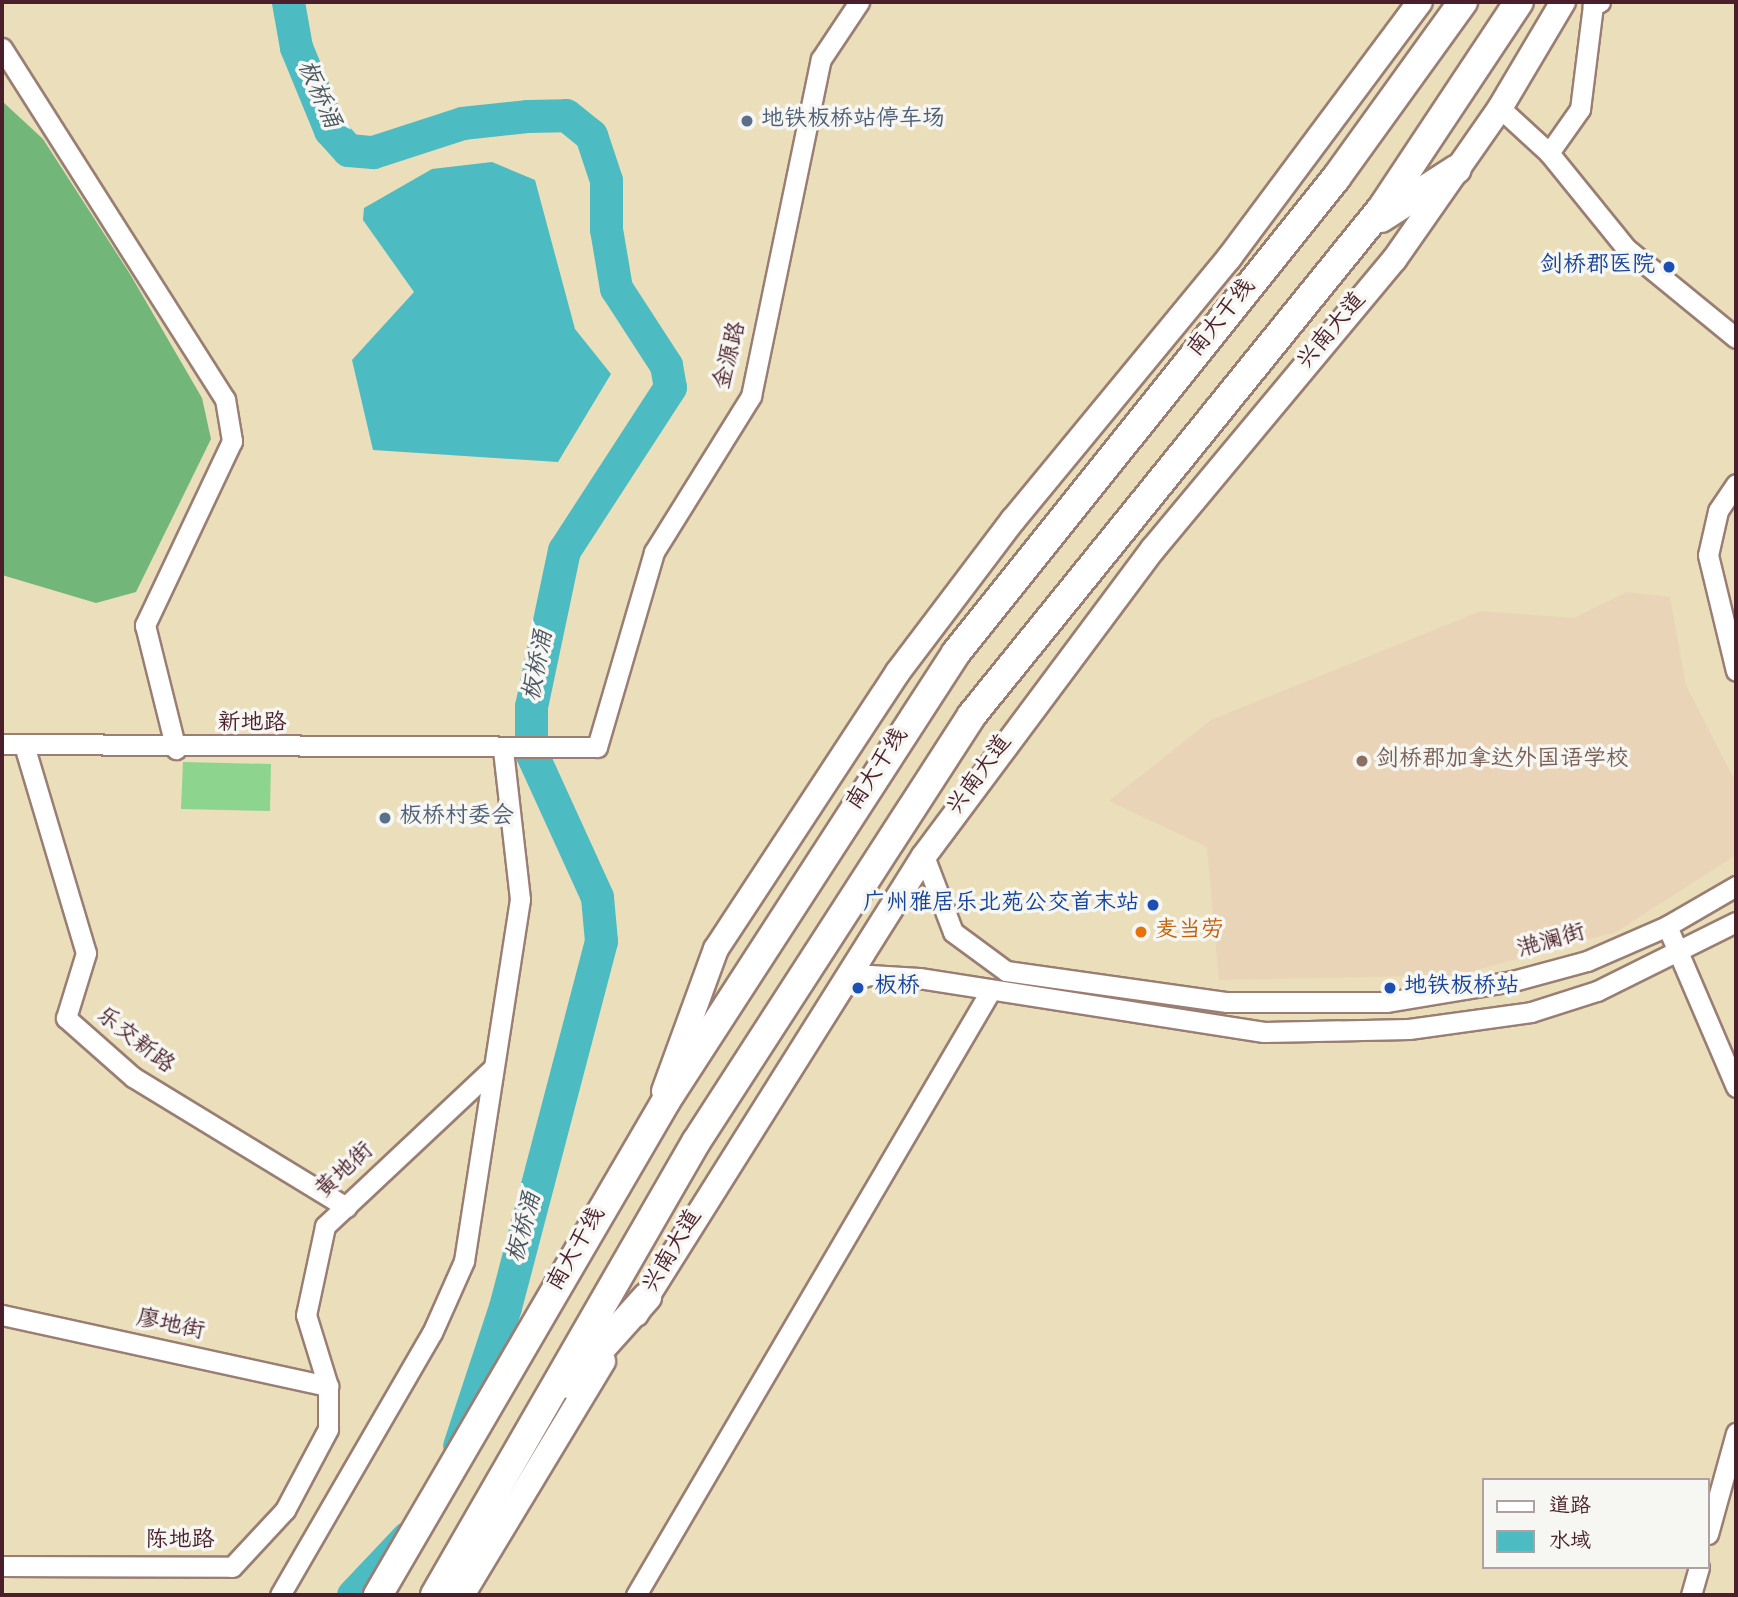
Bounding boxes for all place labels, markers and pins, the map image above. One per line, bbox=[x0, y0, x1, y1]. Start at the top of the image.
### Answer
place label: 地铁板桥站停车场 bbox=[761, 107, 945, 135]
marker: 地铁板桥站停车场 bbox=[739, 113, 755, 129]
place label: 剑桥郡医院 bbox=[1540, 253, 1655, 281]
marker: 剑桥郡医院 bbox=[1661, 259, 1677, 275]
place label: 剑桥郡加拿达外国语学校 bbox=[1376, 747, 1629, 775]
marker: 剑桥郡加拿达外国语学校 bbox=[1354, 753, 1370, 769]
place label: 板桥村委会 bbox=[399, 804, 514, 832]
marker: 板桥村委会 bbox=[377, 810, 393, 826]
place label: 广州雅居乐北苑公交首末站 bbox=[863, 891, 1139, 919]
marker: 广州雅居乐北苑公交首末站 bbox=[1145, 897, 1161, 913]
place label: 麦当劳 bbox=[1155, 918, 1224, 946]
marker: 麦当劳 bbox=[1133, 924, 1149, 940]
place label: 板桥 bbox=[874, 974, 920, 1002]
place label: 地铁板桥站 bbox=[1404, 974, 1519, 1002]
marker: 板桥 bbox=[848, 978, 868, 998]
marker: 地铁板桥站 bbox=[1382, 980, 1398, 996]

